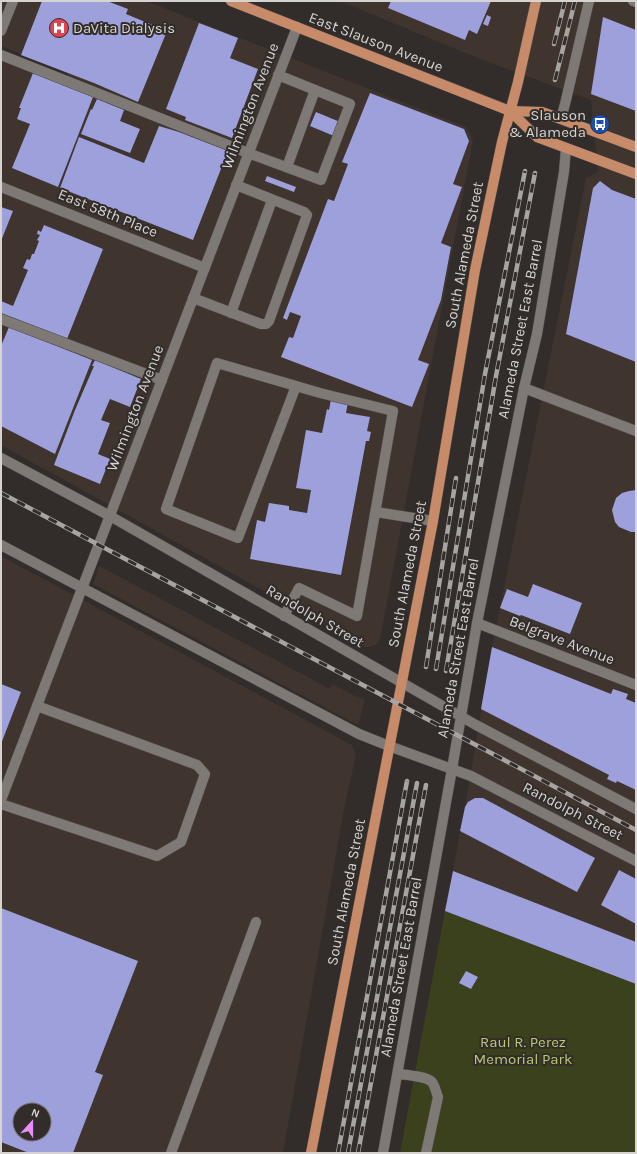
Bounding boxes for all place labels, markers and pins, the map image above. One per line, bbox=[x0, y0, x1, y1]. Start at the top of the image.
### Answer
hospital icon: DaVita Dialysis bbox=[48, 17, 70, 39]
place label: DaVita Dialysis bbox=[73, 19, 175, 37]
place label: Slauson & Alameda bbox=[509, 106, 586, 141]
bus stop icon: Slauson & Alameda bbox=[589, 113, 611, 135]

